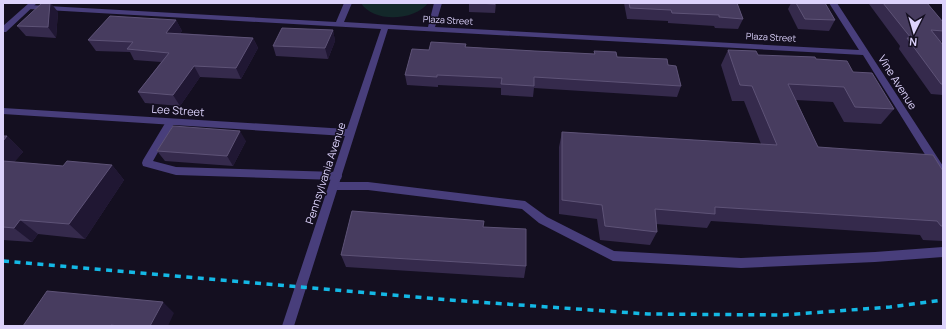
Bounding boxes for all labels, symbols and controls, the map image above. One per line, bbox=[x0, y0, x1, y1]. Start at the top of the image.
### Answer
street label: Plaza Street bbox=[423, 12, 474, 28]
north arrow bbox=[894, 12, 934, 52]
street label: Plaza Street bbox=[746, 29, 797, 45]
text: N bbox=[908, 35, 918, 50]
street label: Vine Avenue bbox=[875, 52, 921, 113]
street label: Lee Street bbox=[151, 101, 205, 119]
street label: Pennsylvania Avenue bbox=[301, 120, 349, 226]

